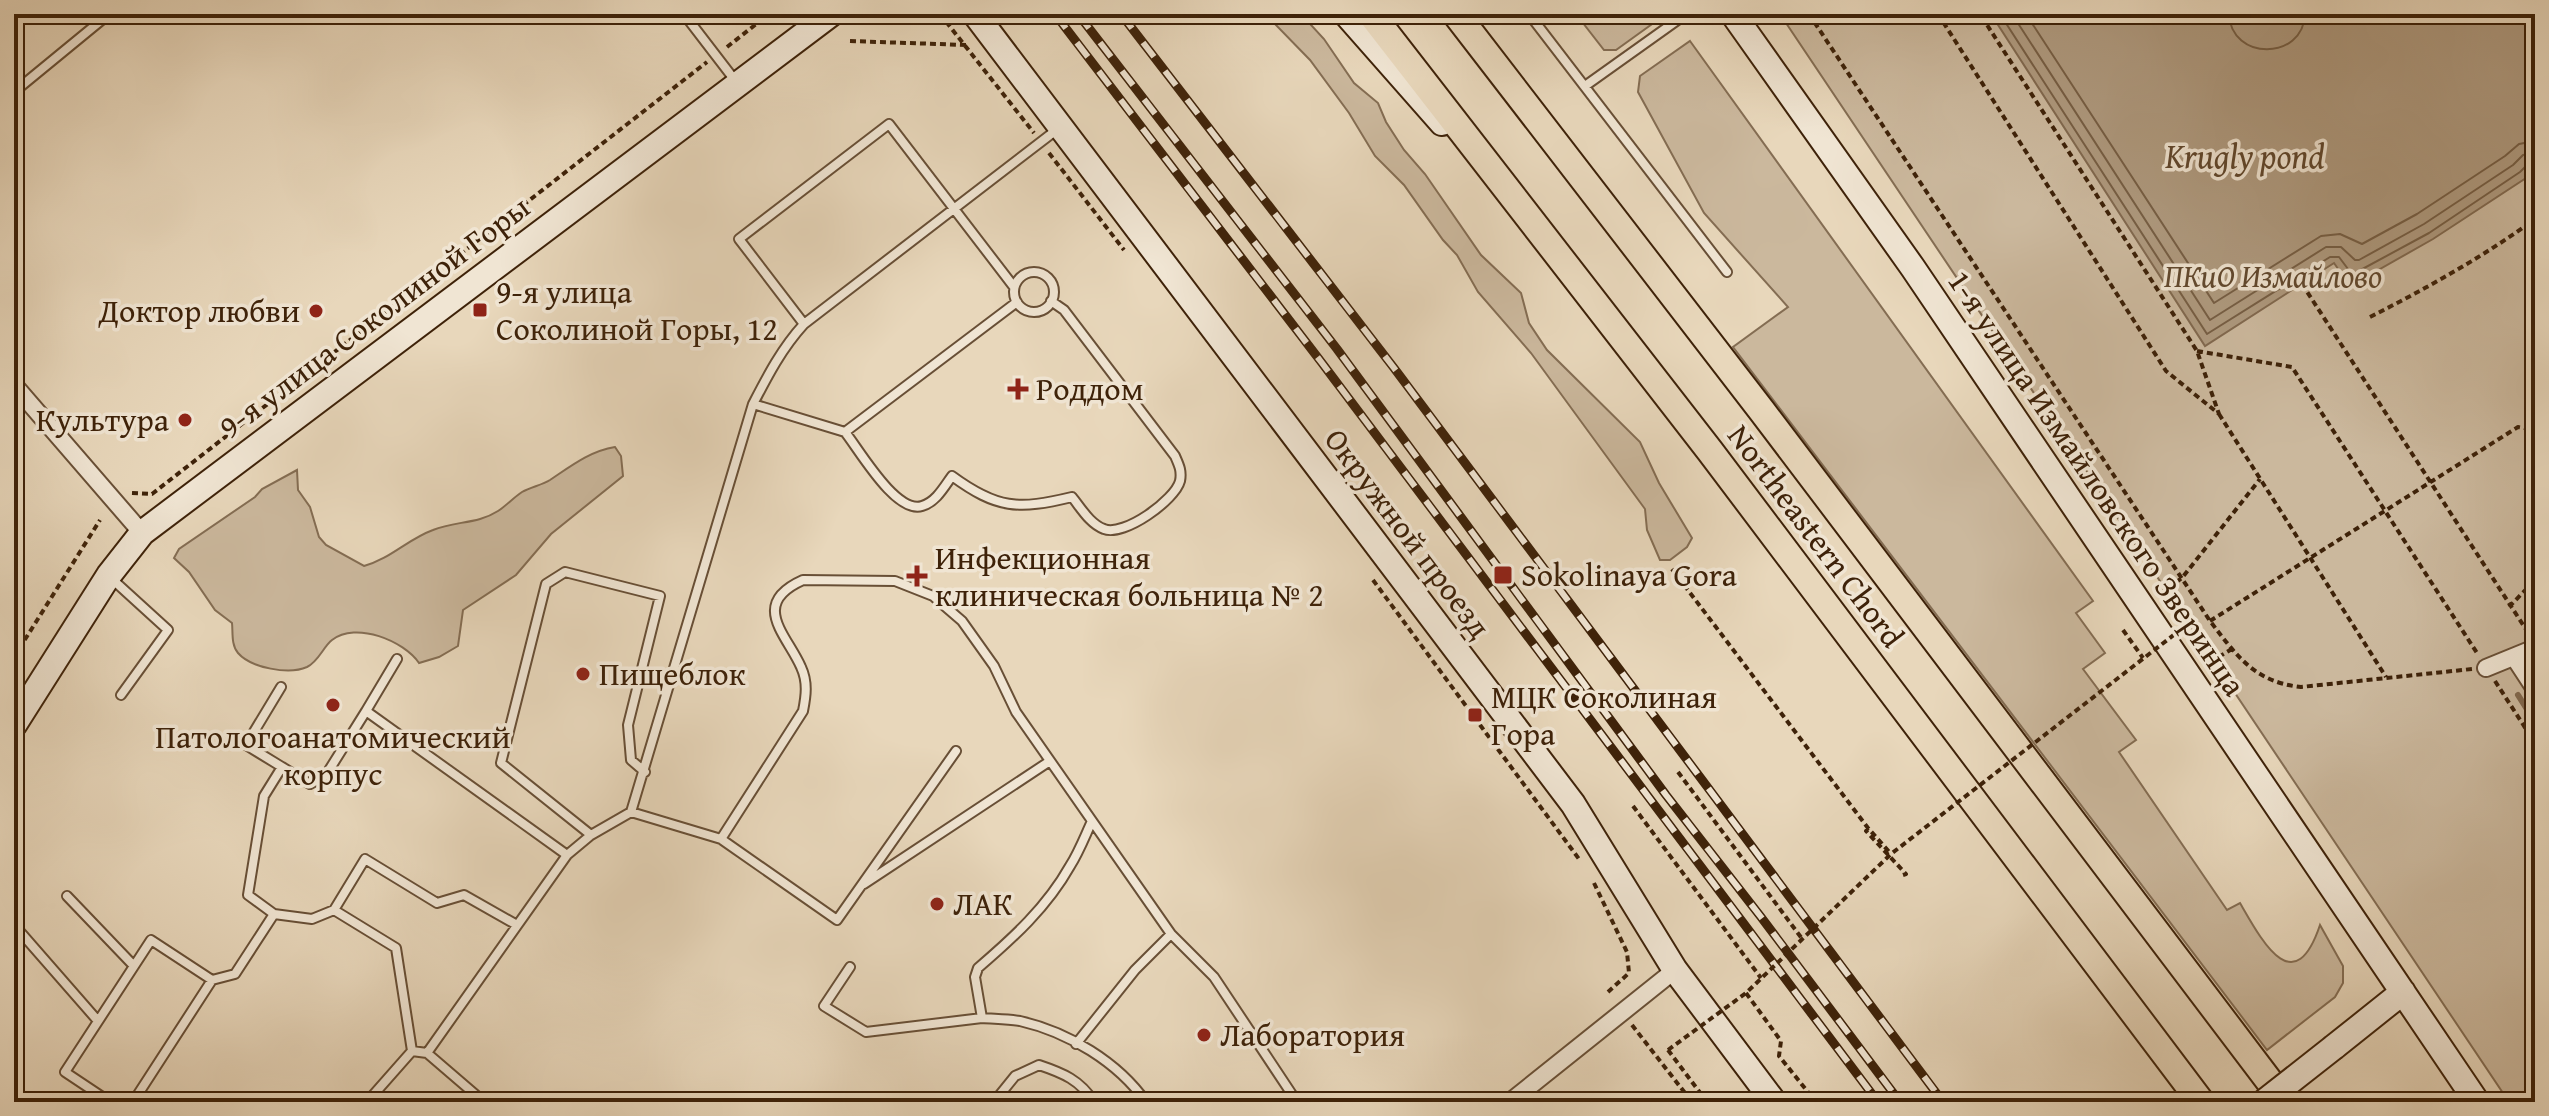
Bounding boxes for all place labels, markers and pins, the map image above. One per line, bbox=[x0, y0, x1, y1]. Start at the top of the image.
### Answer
place label: 9-я улица Соколиной Горы, 12 bbox=[496, 268, 778, 352]
place label: Доктор любви bbox=[98, 287, 300, 334]
marker: 9-я улица Соколиной Горы, 12 bbox=[471, 301, 489, 319]
marker: Доктор любви bbox=[307, 302, 325, 320]
place label: Роддом bbox=[1036, 365, 1144, 412]
marker: Роддом bbox=[1007, 378, 1029, 400]
place label: Культура bbox=[36, 396, 170, 443]
marker: Культура bbox=[176, 411, 194, 429]
place label: Инфекционная клиническая больница № 2 bbox=[935, 534, 1324, 618]
place label: Sokolinaya Gora bbox=[1521, 551, 1737, 598]
marker: Sokolinaya Gora bbox=[1492, 564, 1514, 586]
marker: Инфекционная клиническая больница № 2 bbox=[906, 565, 928, 587]
place label: Пищеблок bbox=[599, 650, 746, 697]
marker: Пищеблок bbox=[574, 665, 592, 683]
place label: МЦК Соколиная Гора bbox=[1491, 673, 1717, 757]
marker: Патологоанатомический корпус bbox=[324, 696, 342, 714]
marker: МЦК Соколиная Гора bbox=[1466, 706, 1484, 724]
place label: Патологоанатомический корпус bbox=[155, 713, 511, 797]
place label: ЛАК bbox=[953, 880, 1013, 927]
marker: ЛАК bbox=[928, 895, 946, 913]
place label: Лаборатория bbox=[1220, 1011, 1405, 1058]
marker: Лаборатория bbox=[1195, 1026, 1213, 1044]

